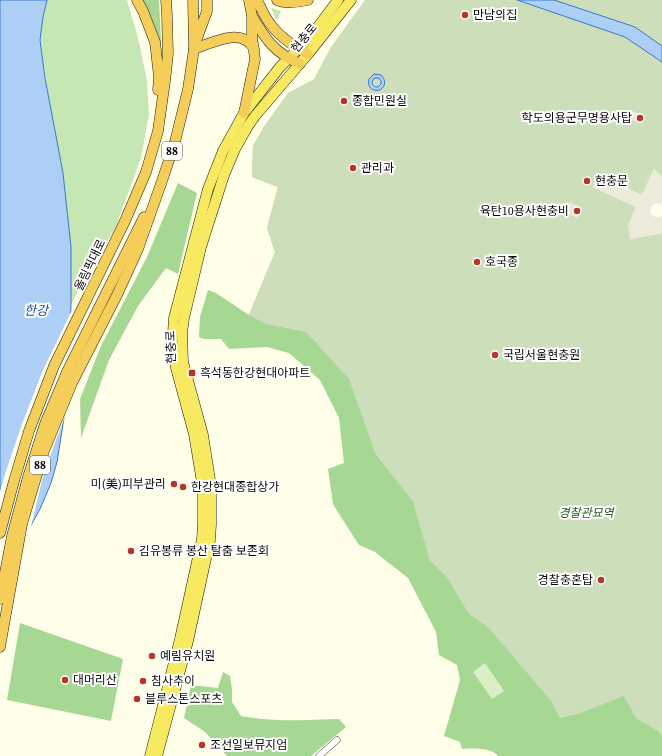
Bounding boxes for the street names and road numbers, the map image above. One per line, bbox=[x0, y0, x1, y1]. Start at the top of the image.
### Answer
street label: 현충로 bbox=[287, 20, 321, 56]
road number: 88 bbox=[162, 142, 182, 160]
street label: 올림픽대로 bbox=[71, 237, 109, 293]
street label: 현충로 bbox=[162, 330, 180, 364]
road number: 88 bbox=[30, 456, 50, 474]

